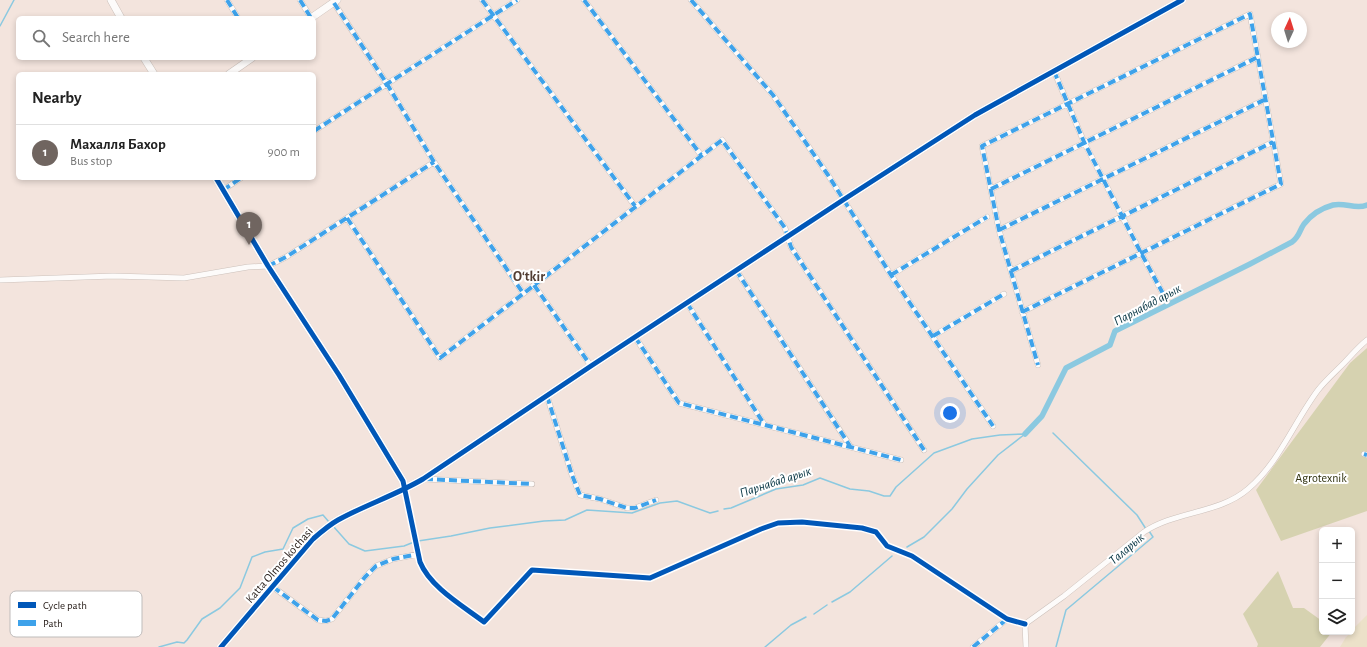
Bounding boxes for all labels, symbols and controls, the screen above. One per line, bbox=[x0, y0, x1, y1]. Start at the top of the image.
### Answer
north arrow bbox=[1271, 12, 1307, 48]
search box bbox=[16, 16, 316, 60]
icon: search bbox=[30, 27, 52, 49]
text: Search here bbox=[62, 30, 130, 45]
text: Nearby bbox=[32, 89, 82, 106]
text: Махалля Бахор bbox=[70, 137, 166, 152]
text: 1 bbox=[43, 146, 47, 159]
text: 900 m bbox=[268, 146, 300, 159]
text: Bus stop bbox=[70, 155, 112, 168]
pin: 1 bbox=[236, 212, 262, 245]
district label: Oʻtkir bbox=[513, 270, 545, 284]
water label: Парнабад арык bbox=[1112, 282, 1184, 328]
your location bbox=[940, 403, 960, 423]
water label: Парнабад арык bbox=[738, 465, 813, 500]
park label: Agrotexnik bbox=[1295, 472, 1347, 484]
street label: Katta Olmos ko'chasi bbox=[243, 525, 315, 605]
map controls bbox=[1319, 527, 1355, 635]
button: + bbox=[1319, 527, 1355, 563]
water label: Таларык bbox=[1107, 530, 1148, 567]
button: − bbox=[1319, 563, 1355, 599]
legend bbox=[10, 591, 142, 637]
button: layers bbox=[1319, 599, 1355, 635]
text: Cycle path bbox=[43, 600, 87, 611]
text: Path bbox=[43, 618, 63, 629]

